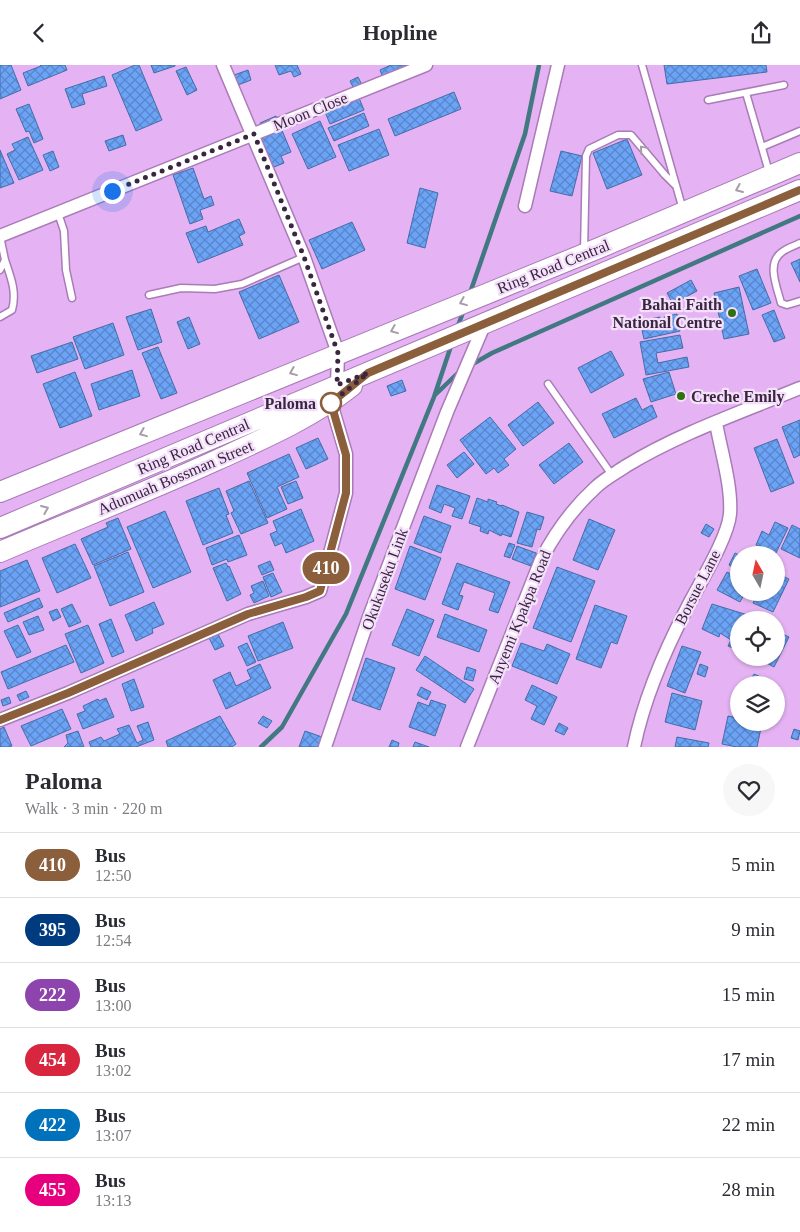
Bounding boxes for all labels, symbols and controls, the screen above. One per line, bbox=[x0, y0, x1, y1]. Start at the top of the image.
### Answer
icon: back bbox=[25, 19, 53, 47]
icon: share bbox=[747, 19, 775, 47]
text: Hopline bbox=[363, 20, 437, 45]
street label: Moon Close bbox=[271, 89, 350, 134]
one-way arrow bbox=[640, 146, 649, 155]
your location bbox=[100, 179, 125, 204]
one-way arrow bbox=[735, 183, 744, 193]
street label: Ring Road Central bbox=[494, 236, 613, 298]
one-way arrow bbox=[459, 296, 468, 307]
place label: Bahai Faith National Centre bbox=[613, 296, 722, 331]
marker: Bahai Faith National Centre bbox=[726, 307, 738, 319]
one-way arrow bbox=[390, 324, 399, 334]
one-way arrow bbox=[289, 365, 298, 376]
place label: Creche Emily bbox=[691, 388, 784, 406]
marker: Creche Emily bbox=[675, 390, 687, 402]
marker: Paloma bbox=[320, 392, 342, 414]
place label: Paloma bbox=[264, 395, 316, 412]
street label: Ring Road Central bbox=[135, 415, 253, 479]
one-way arrow bbox=[139, 427, 148, 437]
street label: Adumuah Bossman Street bbox=[95, 437, 256, 518]
one-way arrow bbox=[40, 504, 49, 515]
street label: Okukuseku Link bbox=[358, 526, 411, 632]
north arrow bbox=[730, 546, 785, 601]
map controls bbox=[730, 546, 785, 731]
street label: Borsue Lane bbox=[671, 547, 723, 627]
street label: Anyemi Kpakpa Road bbox=[485, 548, 555, 687]
line badge: 410 bbox=[297, 552, 355, 584]
text: 410 bbox=[313, 558, 340, 578]
button: locate bbox=[730, 611, 785, 666]
button: layers bbox=[730, 676, 785, 731]
button: heart bbox=[723, 764, 775, 816]
text: Paloma bbox=[25, 768, 102, 794]
text: Walk · 3 min · 220 m bbox=[25, 800, 162, 817]
text: Bus bbox=[95, 845, 126, 866]
text: 5 min bbox=[731, 854, 775, 875]
text: 410 bbox=[39, 855, 66, 875]
text: 12:50 bbox=[95, 867, 131, 884]
text: Bus bbox=[95, 910, 126, 931]
text: 9 min bbox=[731, 919, 775, 940]
text: 395 bbox=[39, 920, 66, 940]
text: 12:54 bbox=[95, 932, 131, 949]
text: Bus bbox=[95, 975, 126, 996]
text: 15 min bbox=[722, 984, 775, 1005]
text: 222 bbox=[39, 985, 66, 1005]
text: 13:00 bbox=[95, 997, 131, 1014]
text: Bus bbox=[95, 1040, 126, 1061]
text: 17 min bbox=[722, 1049, 775, 1070]
text: 454 bbox=[39, 1050, 66, 1070]
text: 13:02 bbox=[95, 1062, 131, 1079]
text: Bus bbox=[95, 1105, 126, 1126]
text: 22 min bbox=[722, 1114, 775, 1135]
text: 422 bbox=[39, 1115, 66, 1135]
text: 13:07 bbox=[95, 1127, 131, 1144]
text: Bus bbox=[95, 1170, 126, 1191]
text: 28 min bbox=[722, 1179, 775, 1200]
text: 455 bbox=[39, 1180, 66, 1200]
text: 13:13 bbox=[95, 1192, 131, 1209]

